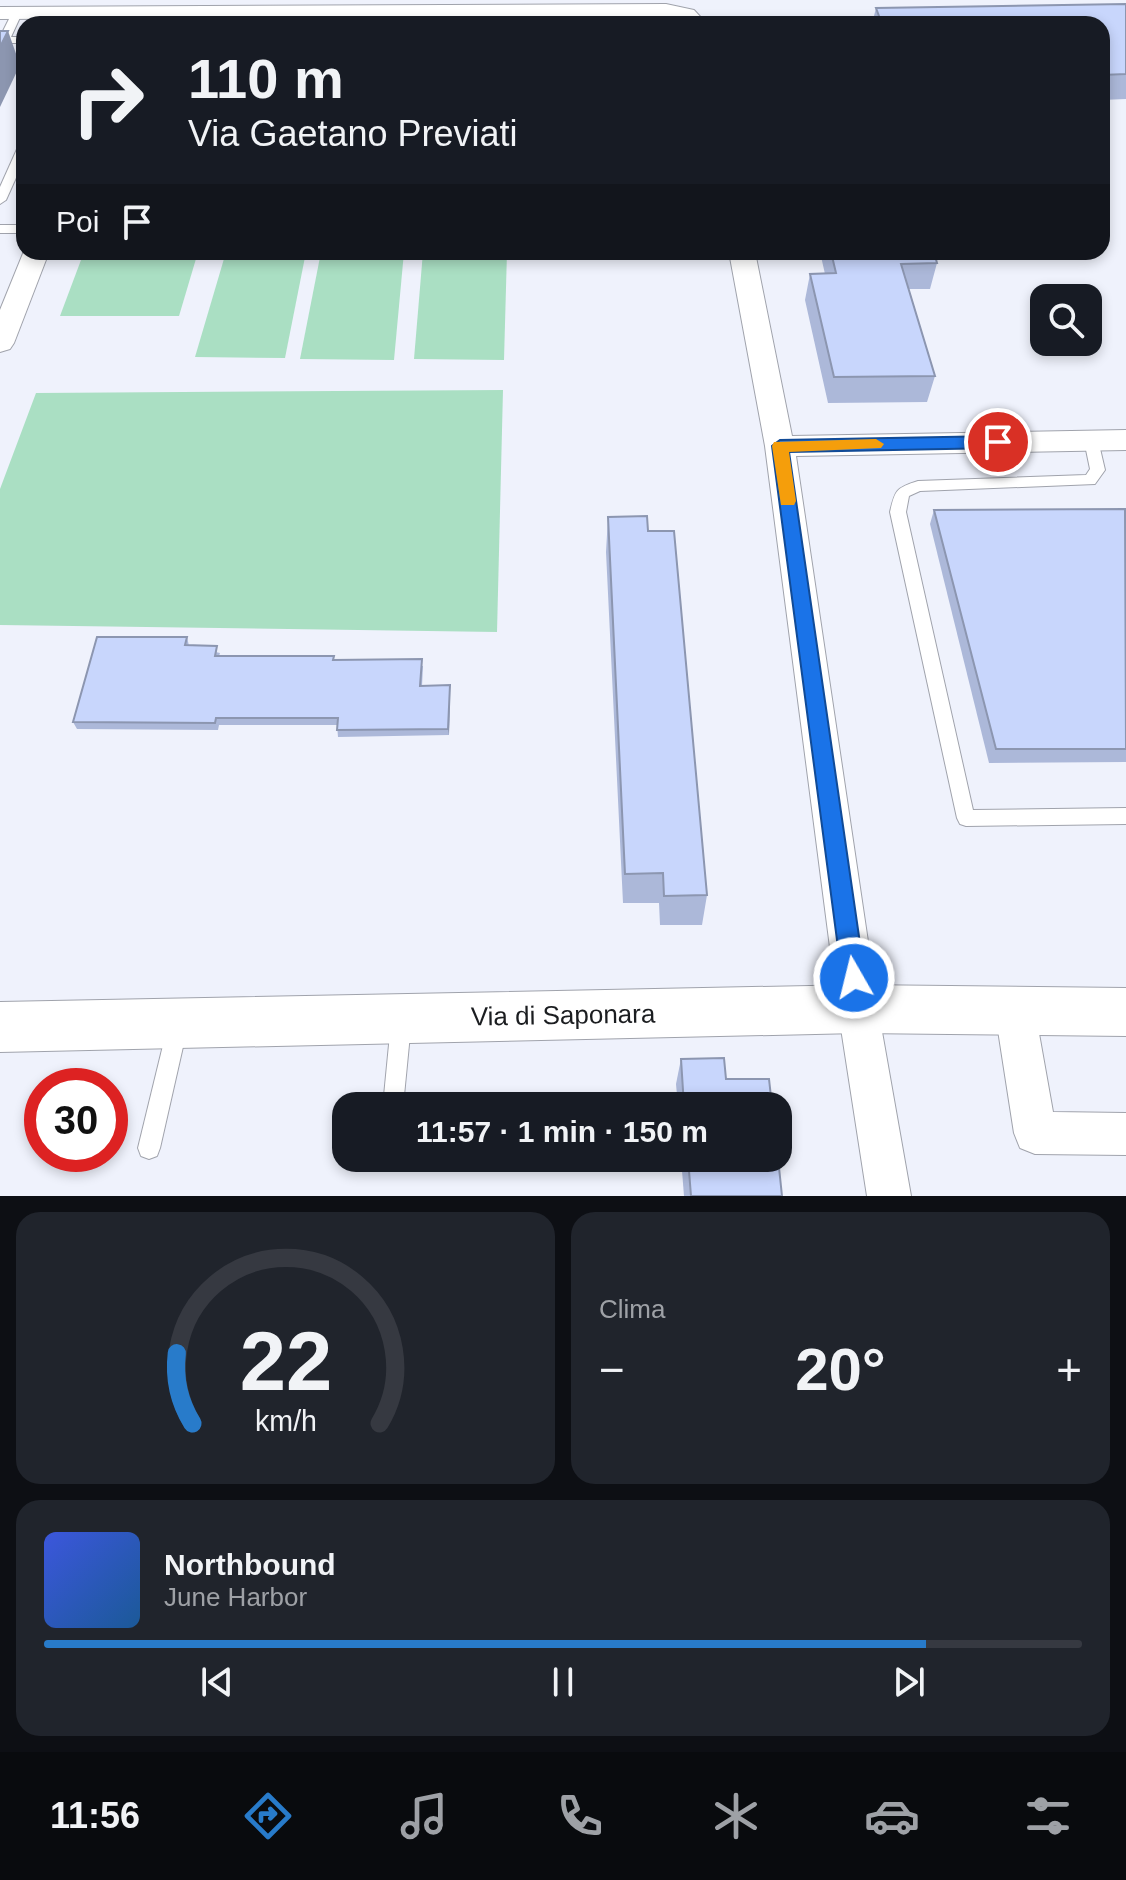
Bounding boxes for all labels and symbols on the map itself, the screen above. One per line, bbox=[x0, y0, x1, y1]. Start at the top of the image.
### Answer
pin bbox=[964, 408, 1032, 476]
position arrow bbox=[812, 936, 896, 1020]
street label: Via di Saponara bbox=[470, 998, 656, 1032]
speed limit sign: 30 bbox=[24, 1068, 128, 1172]

